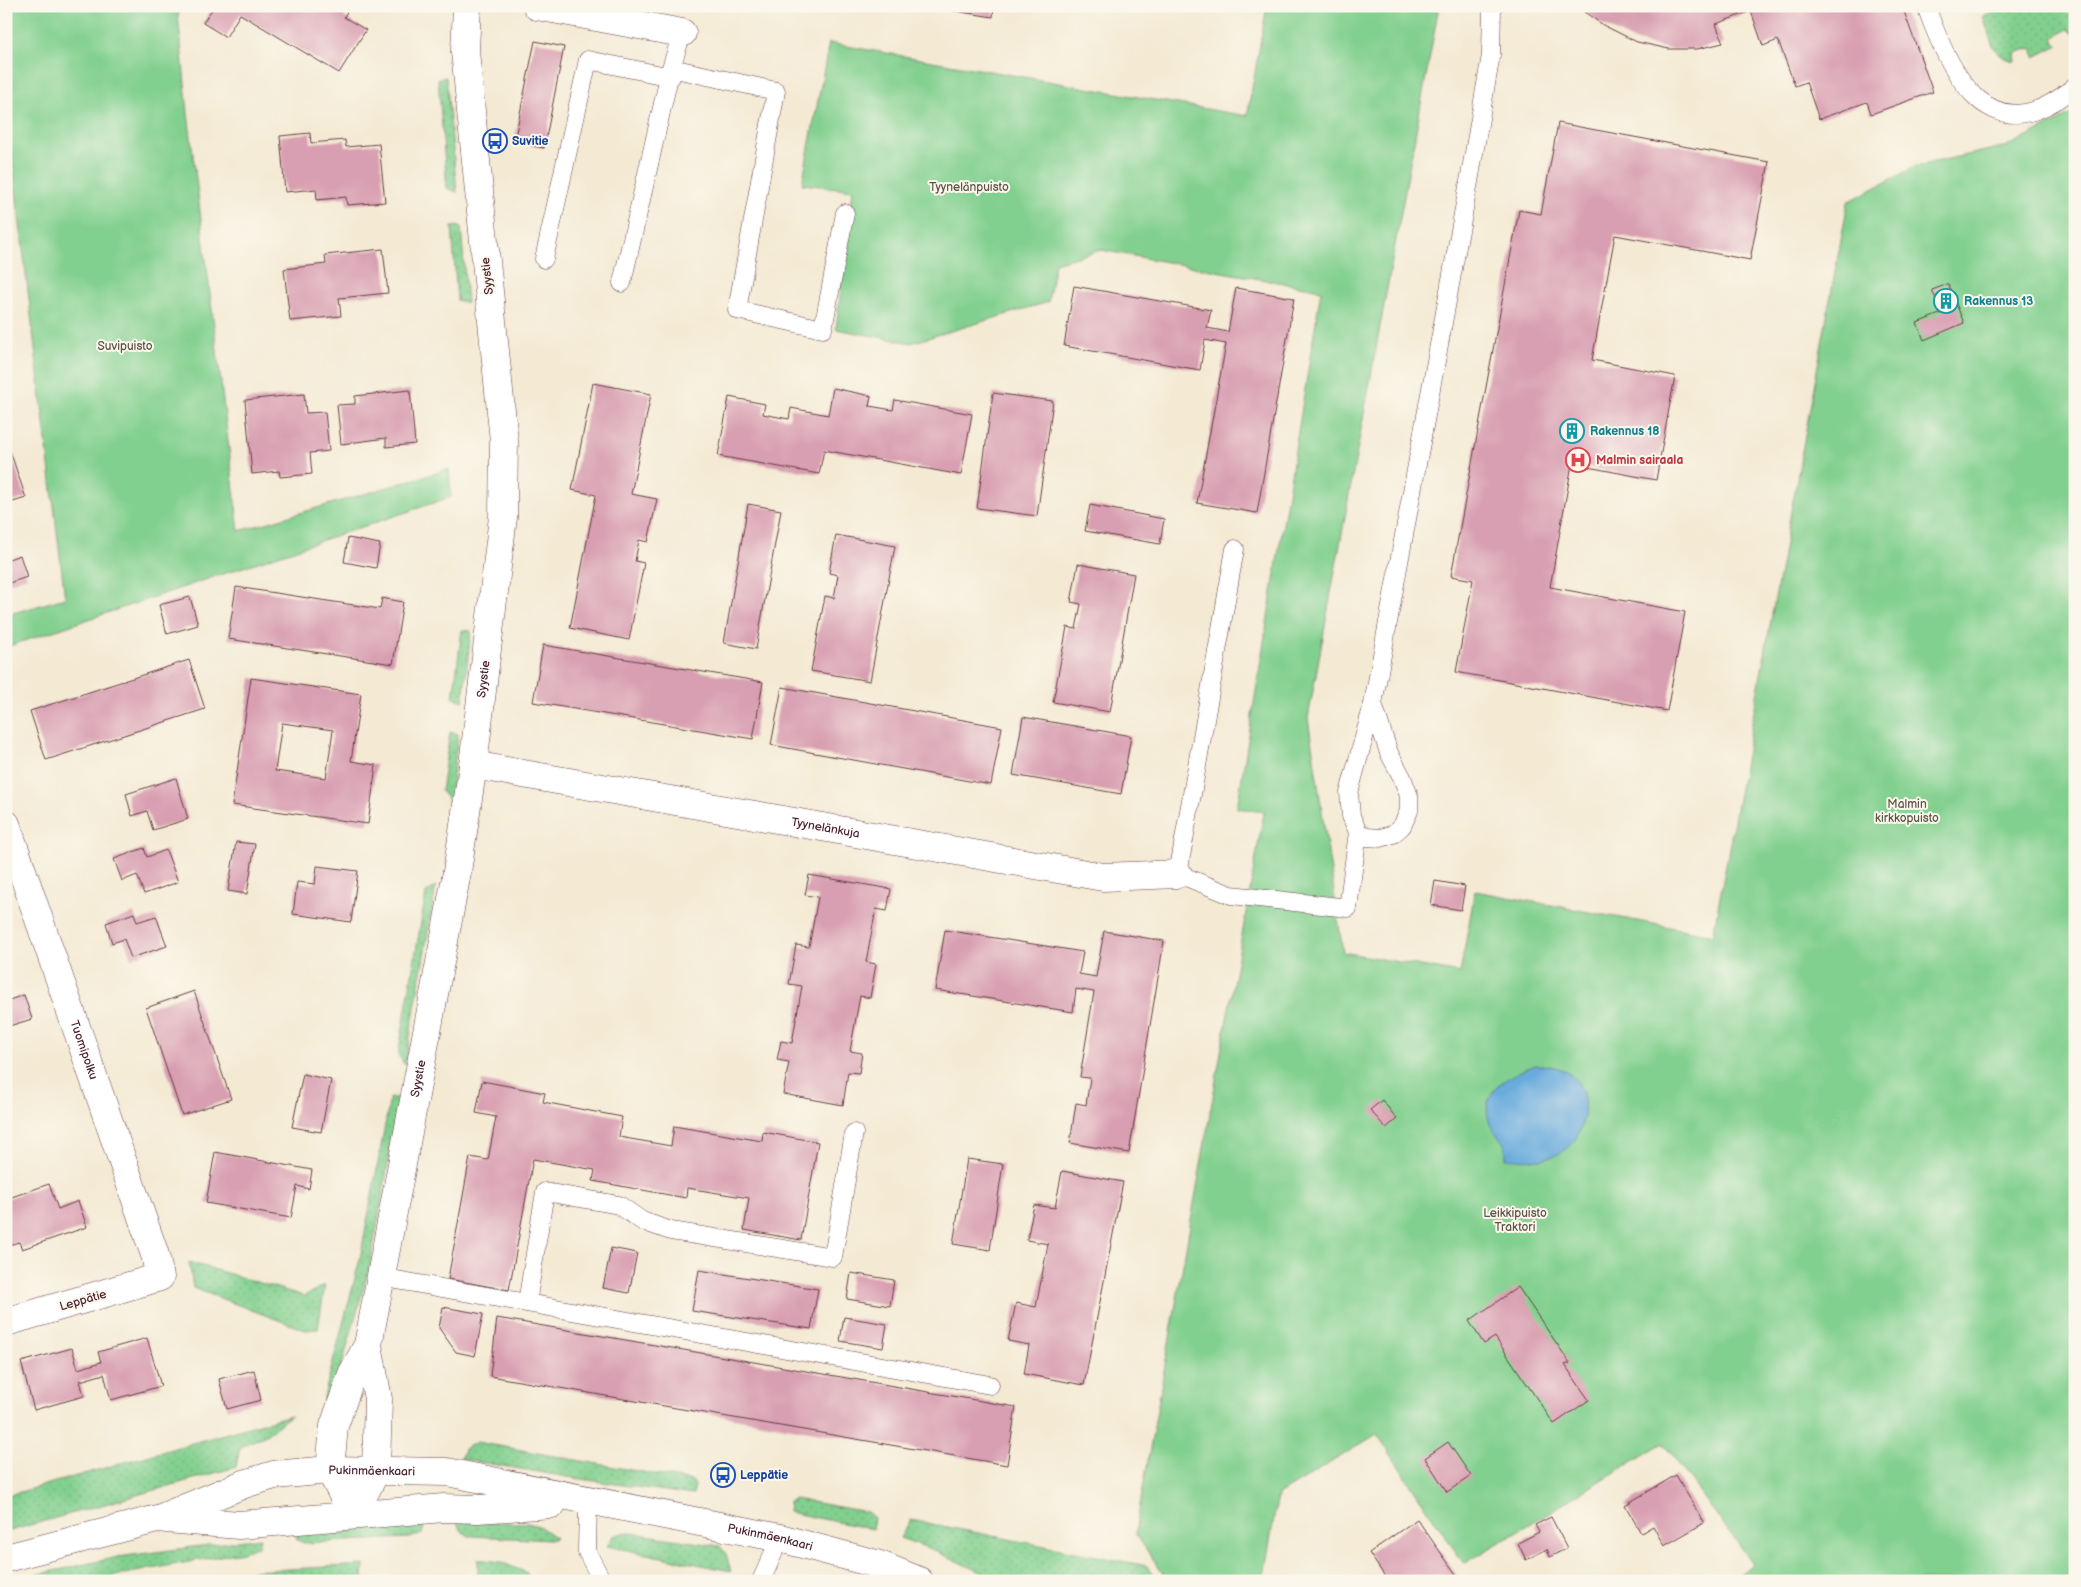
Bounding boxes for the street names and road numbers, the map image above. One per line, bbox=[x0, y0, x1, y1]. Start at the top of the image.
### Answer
street label: Syystie bbox=[478, 256, 497, 295]
street label: Syystie bbox=[474, 659, 494, 699]
street label: Tyynelänkuja bbox=[790, 815, 861, 842]
street label: Tuomipolku bbox=[66, 1019, 101, 1082]
street label: Syystie bbox=[408, 1059, 429, 1098]
street label: Leppätie bbox=[58, 1287, 108, 1314]
street label: Pukinmäenkaari bbox=[328, 1463, 415, 1479]
street label: Pukinmäenkaari bbox=[726, 1521, 814, 1555]

